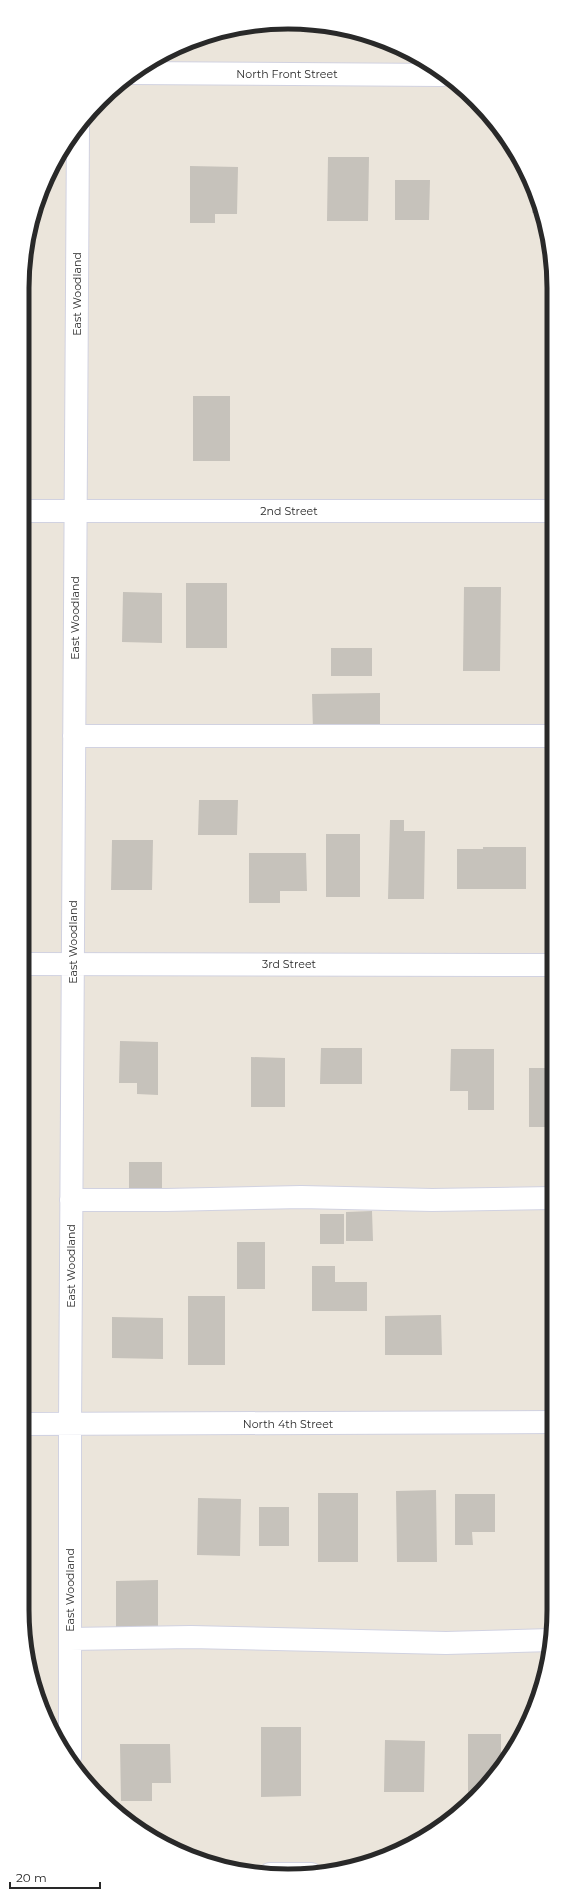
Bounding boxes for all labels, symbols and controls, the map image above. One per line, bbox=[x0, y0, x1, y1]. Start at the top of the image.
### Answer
street label: North Front Street bbox=[236, 67, 338, 81]
street label: East Woodland bbox=[70, 252, 84, 336]
street label: 2nd Street bbox=[260, 504, 318, 518]
street label: East Woodland bbox=[68, 576, 82, 660]
street label: East Woodland bbox=[66, 900, 80, 984]
street label: 3rd Street bbox=[262, 957, 317, 971]
street label: East Woodland bbox=[64, 1224, 78, 1308]
street label: North 4th Street bbox=[243, 1417, 334, 1431]
street label: East Woodland bbox=[63, 1548, 77, 1632]
scale bar bbox=[10, 1864, 100, 1890]
text: 20 m bbox=[16, 1870, 47, 1885]

